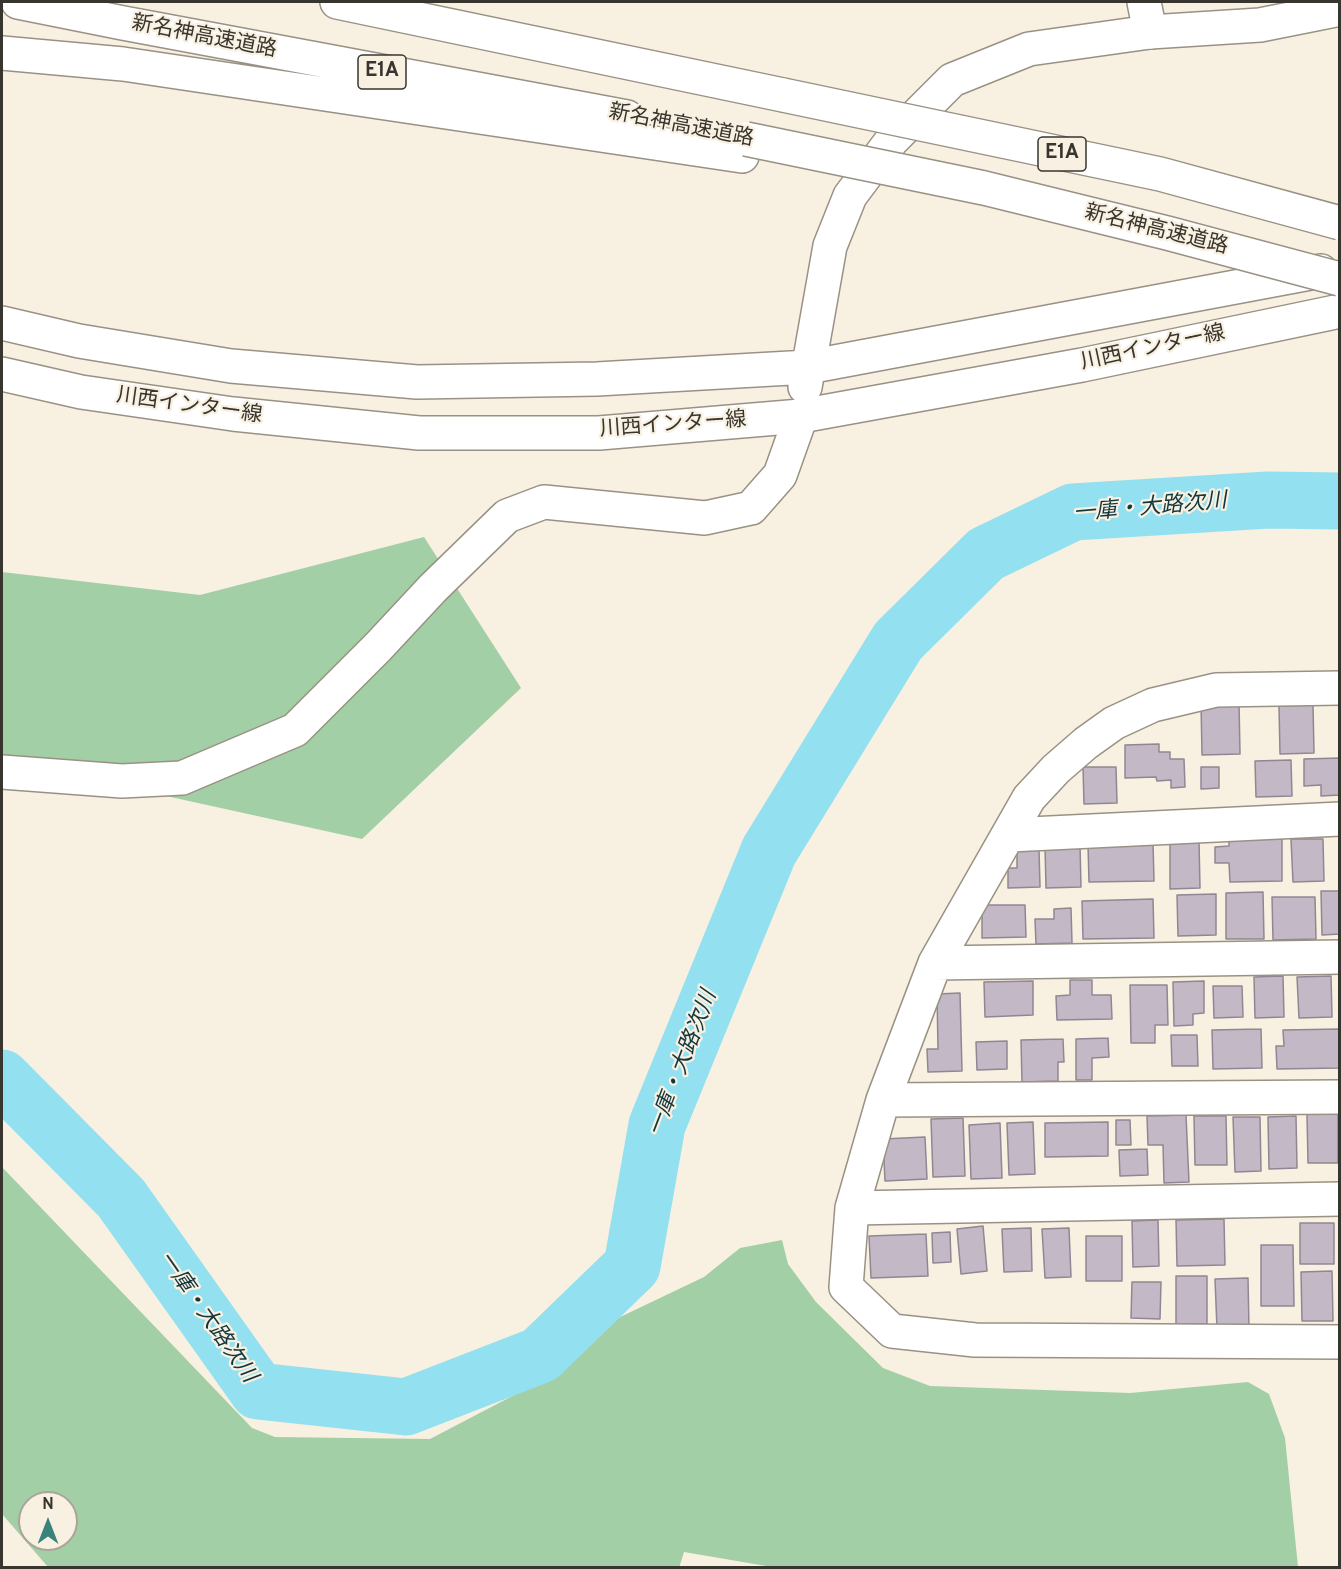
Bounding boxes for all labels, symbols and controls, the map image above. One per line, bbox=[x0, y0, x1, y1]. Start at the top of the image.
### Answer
street label: 新名神高速道路 bbox=[129, 12, 279, 64]
road number: E1A bbox=[358, 55, 406, 89]
street label: 新名神高速道路 bbox=[606, 101, 756, 153]
road number: E1A bbox=[1038, 137, 1086, 171]
street label: 新名神高速道路 bbox=[1082, 201, 1230, 261]
street label: 川西インター線 bbox=[1078, 321, 1228, 377]
street label: 川西インター線 bbox=[114, 384, 264, 430]
street label: 川西インター線 bbox=[599, 408, 747, 444]
water label: 一庫・大路次川 bbox=[1072, 489, 1228, 529]
water label: 一庫・大路次川 bbox=[644, 987, 724, 1141]
water label: 一庫・大路次川 bbox=[151, 1247, 261, 1389]
north arrow bbox=[18, 1491, 78, 1551]
text: N bbox=[42, 1495, 54, 1515]

